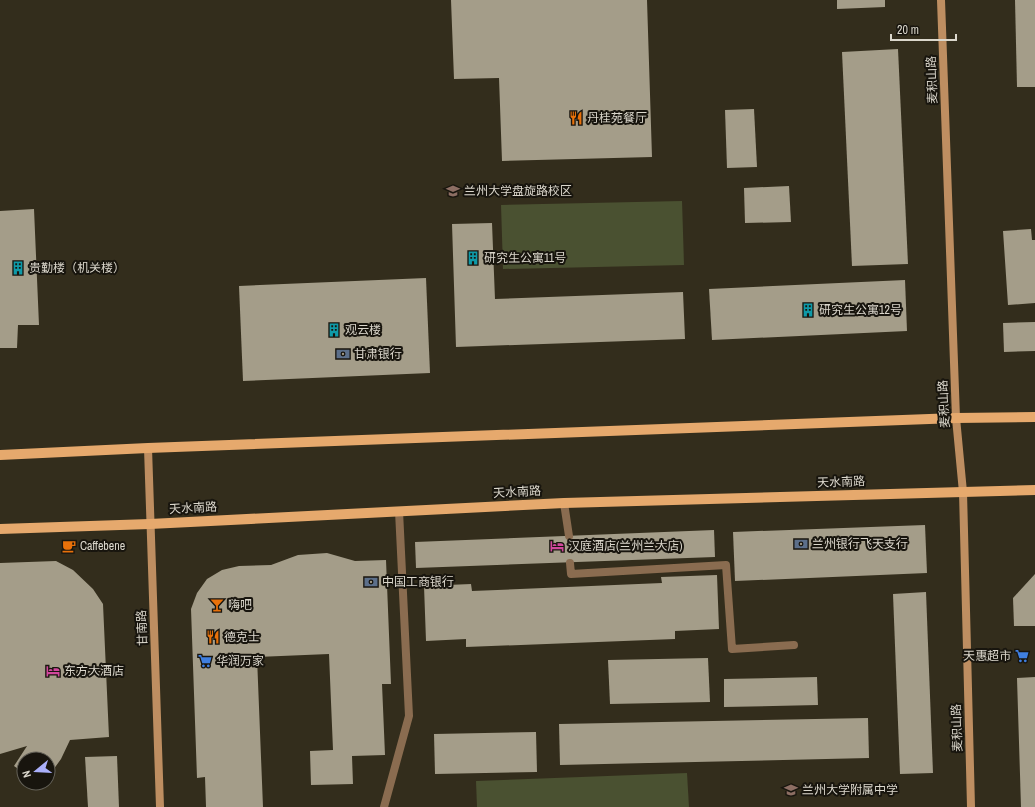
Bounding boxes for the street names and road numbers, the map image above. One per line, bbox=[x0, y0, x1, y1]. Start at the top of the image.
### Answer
street label: 麦积山路 bbox=[923, 56, 941, 104]
street label: 麦积山路 bbox=[935, 380, 953, 428]
street label: 天水南路 bbox=[817, 473, 865, 491]
street label: 天水南路 bbox=[493, 483, 541, 501]
street label: 天水南路 bbox=[169, 499, 217, 517]
street label: 甘南路 bbox=[133, 610, 151, 646]
street label: 麦积山路 bbox=[948, 704, 966, 752]

